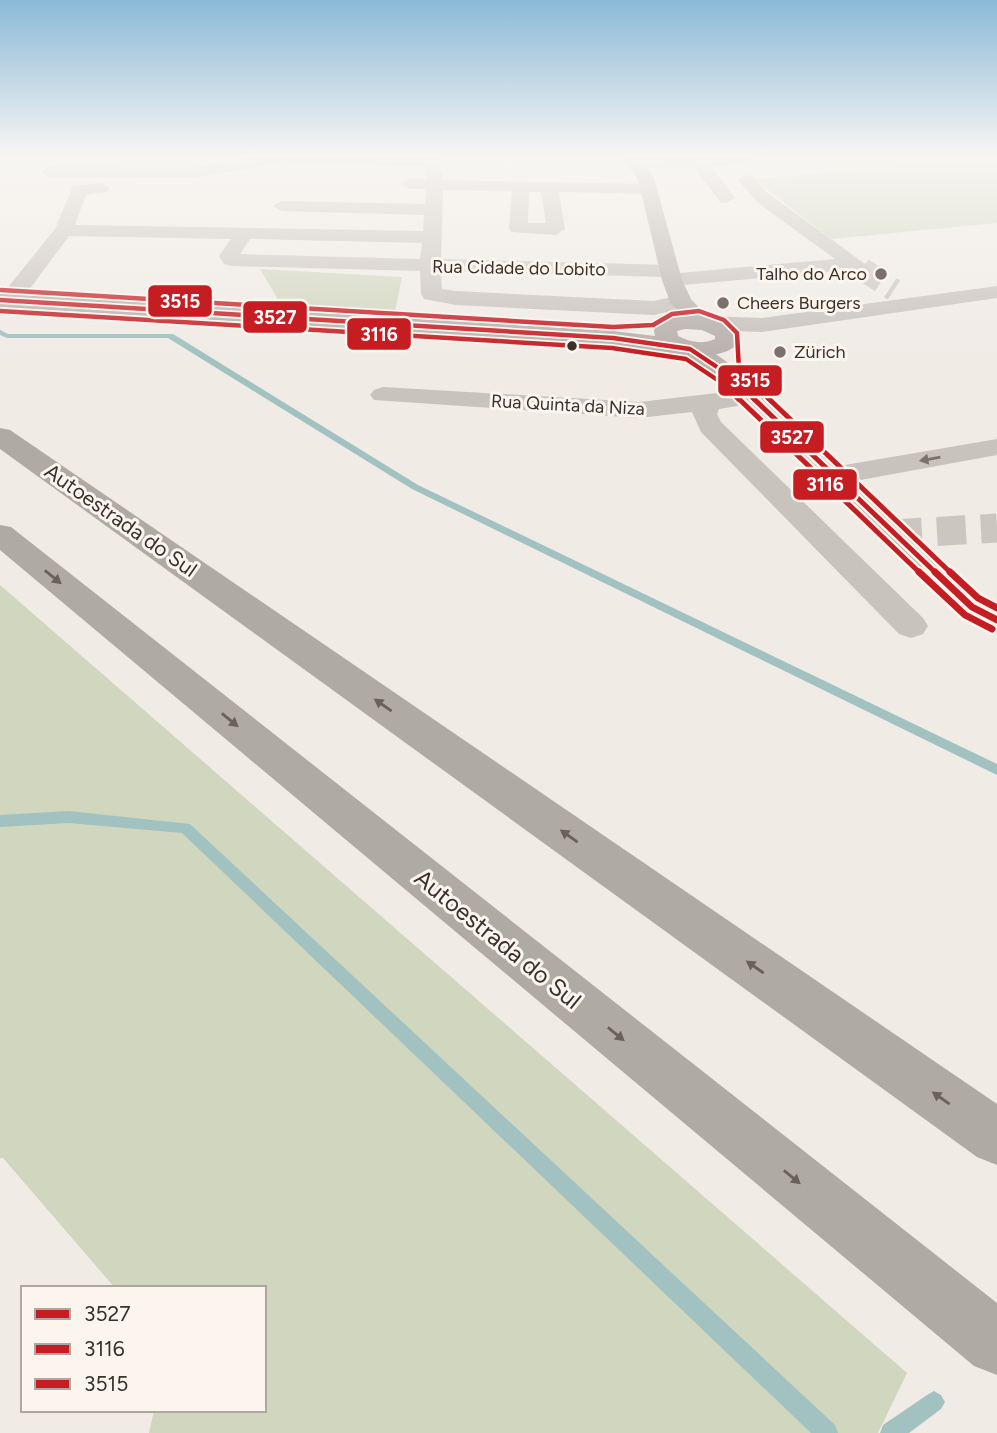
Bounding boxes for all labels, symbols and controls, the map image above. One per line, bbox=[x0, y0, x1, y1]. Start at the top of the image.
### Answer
street label: Rua Cidade do Lobito bbox=[432, 255, 606, 281]
place label: Talho do Arco bbox=[756, 263, 867, 285]
marker: Talho do Arco bbox=[873, 266, 889, 282]
line badge: 3515 bbox=[147, 284, 213, 318]
text: 3515 bbox=[160, 290, 200, 313]
place label: Cheers Burgers bbox=[737, 292, 861, 314]
marker: Cheers Burgers bbox=[715, 295, 731, 311]
line badge: 3527 bbox=[242, 300, 308, 334]
text: 3527 bbox=[253, 306, 297, 329]
line badge: 3116 bbox=[346, 317, 412, 351]
text: 3116 bbox=[360, 323, 398, 346]
unlabelled marker bbox=[565, 339, 579, 353]
place label: Zürich bbox=[794, 341, 846, 363]
marker: Zürich bbox=[772, 344, 788, 360]
line badge: 3515 bbox=[717, 364, 783, 397]
text: 3515 bbox=[730, 369, 770, 392]
street label: Rua Quinta da Niza bbox=[491, 390, 645, 420]
line badge: 3527 bbox=[759, 420, 825, 454]
text: 3527 bbox=[770, 426, 814, 449]
one-way arrow bbox=[919, 454, 941, 465]
street label: Autoestrada do Sul bbox=[40, 458, 202, 582]
line badge: 3116 bbox=[792, 468, 858, 501]
text: 3116 bbox=[806, 473, 844, 496]
one-way arrow bbox=[44, 569, 62, 584]
one-way arrow bbox=[374, 698, 392, 712]
one-way arrow bbox=[220, 713, 238, 728]
one-way arrow bbox=[560, 829, 578, 843]
street label: Autoestrada do Sul bbox=[409, 863, 587, 1015]
one-way arrow bbox=[746, 960, 764, 974]
one-way arrow bbox=[606, 1026, 624, 1041]
one-way arrow bbox=[932, 1091, 950, 1105]
one-way arrow bbox=[784, 1169, 801, 1184]
legend bbox=[21, 1286, 266, 1412]
text: 3527 bbox=[84, 1301, 131, 1326]
text: 3116 bbox=[84, 1336, 125, 1361]
text: 3515 bbox=[84, 1371, 128, 1396]

